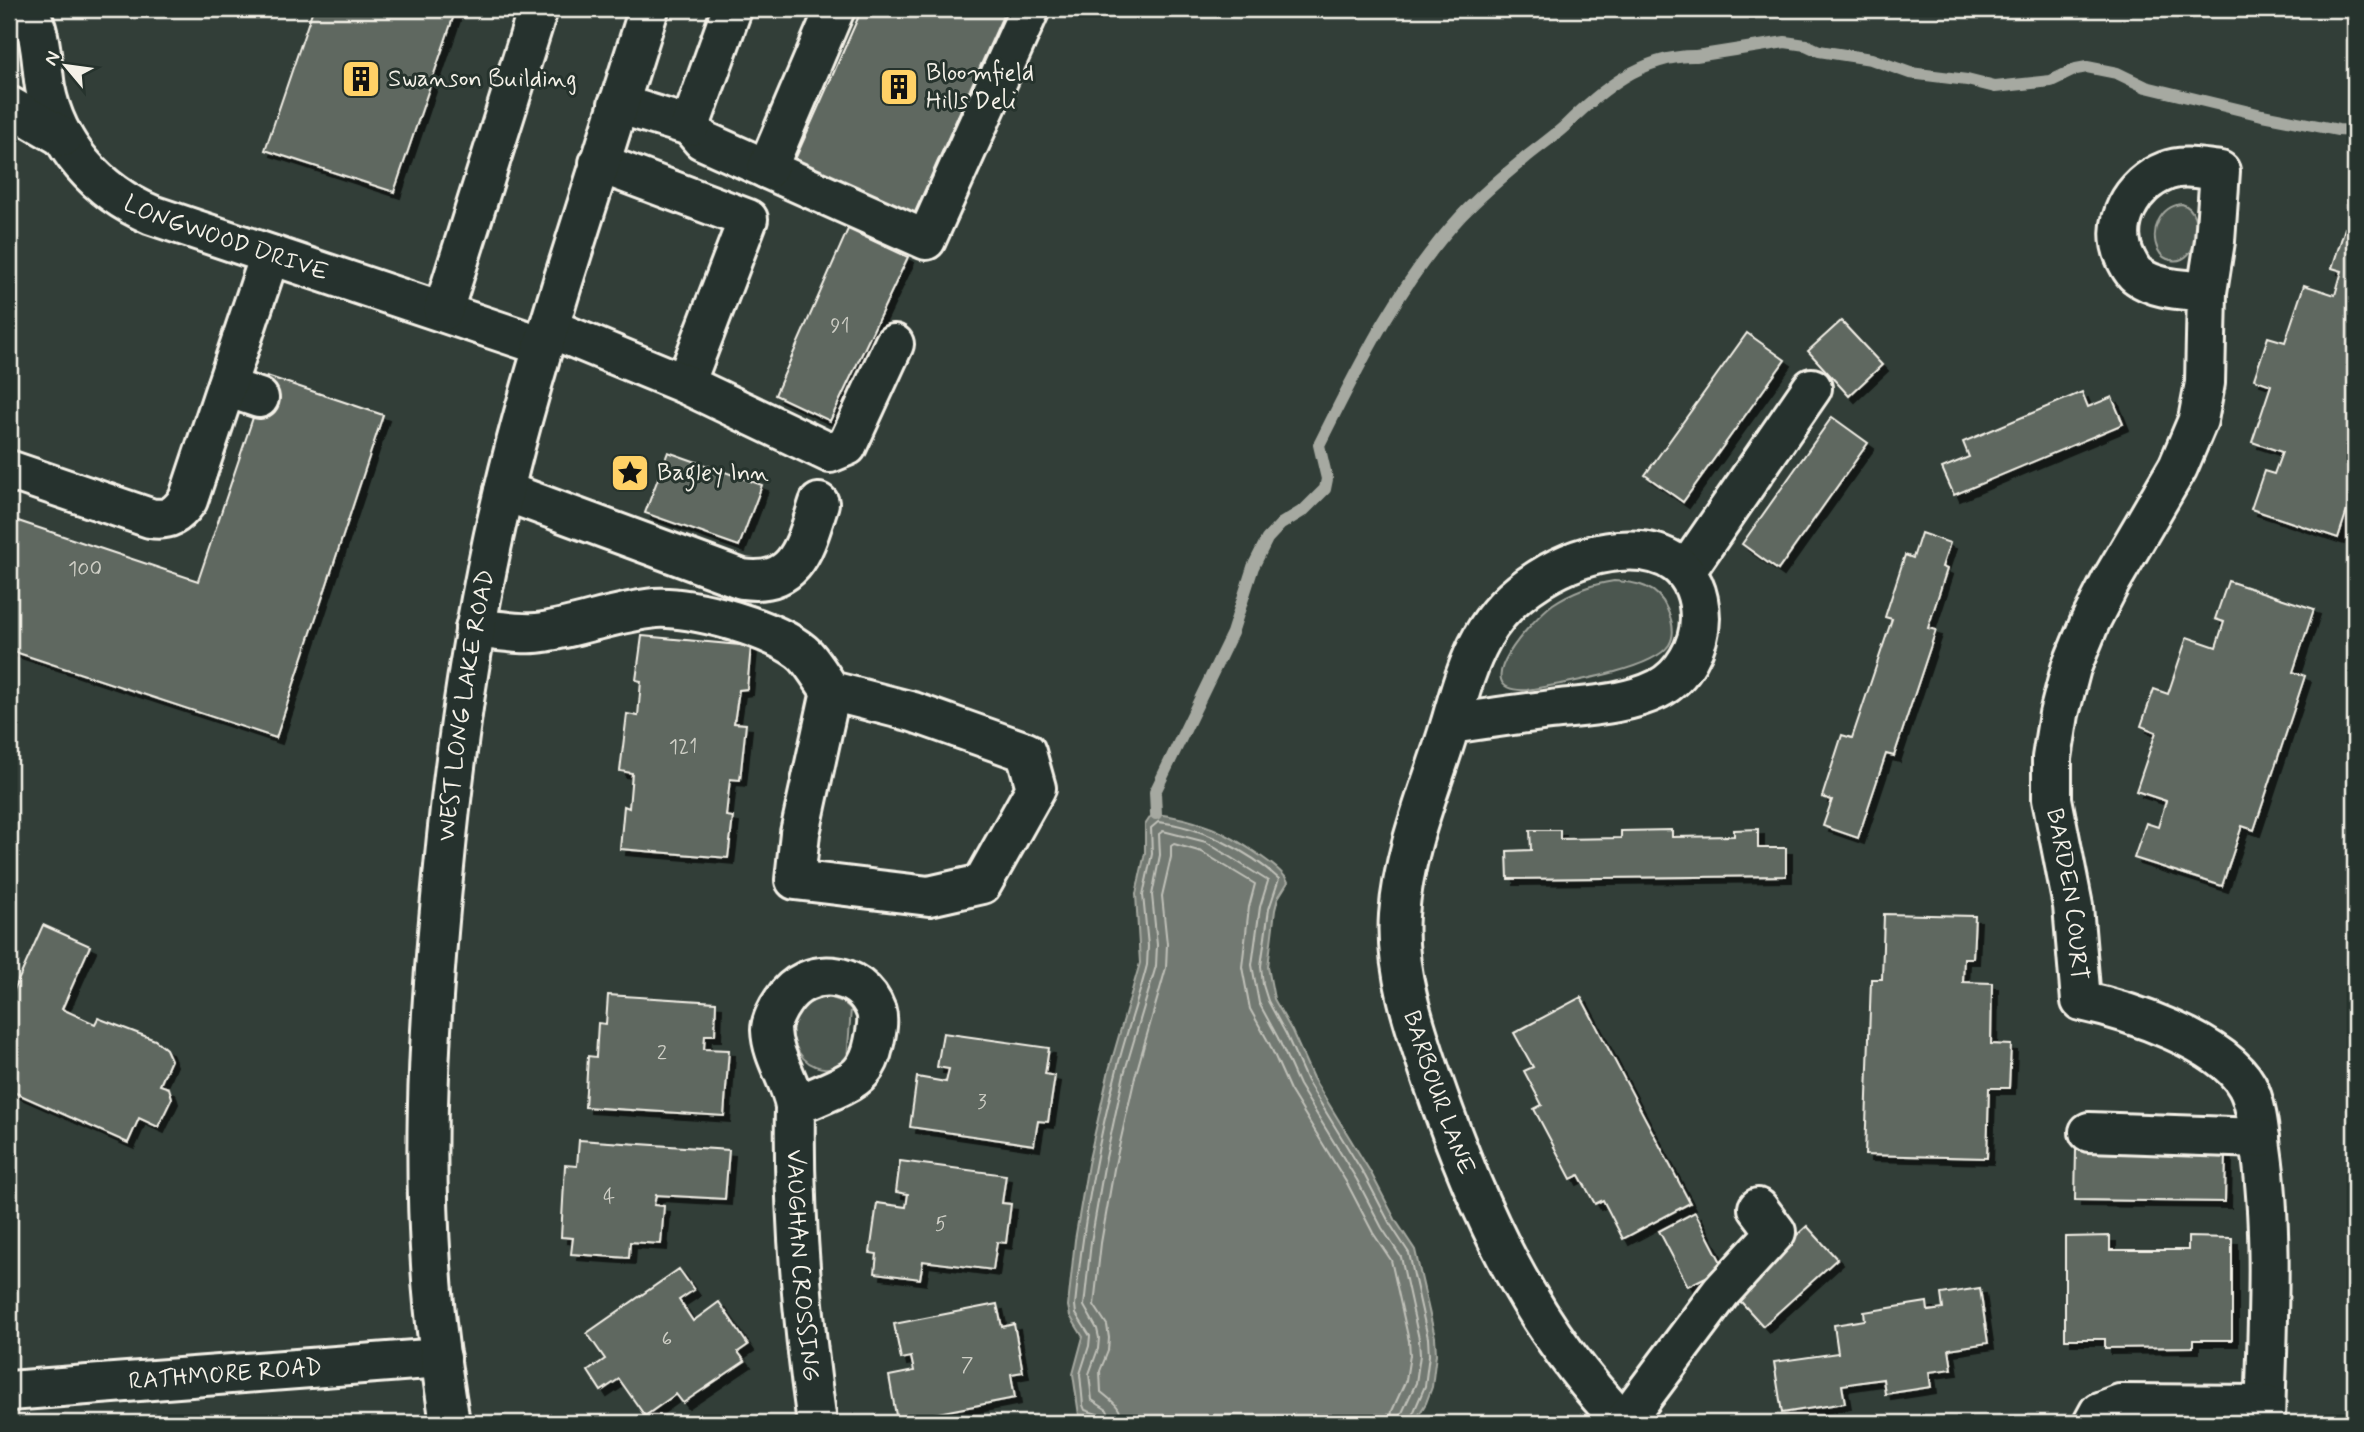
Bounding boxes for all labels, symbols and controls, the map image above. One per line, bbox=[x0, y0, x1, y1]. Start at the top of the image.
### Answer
north arrow bbox=[32, 32, 102, 102]
text: N bbox=[38, 47, 66, 70]
building icon: Swanson Building bbox=[340, 58, 382, 100]
place label: Bloomfield Hills Deli bbox=[926, 58, 1034, 117]
place label: Swanson Building bbox=[388, 64, 577, 95]
building icon: Bloomfield Hills Deli bbox=[878, 66, 920, 108]
street label: LONGWOOD DRIVE bbox=[118, 188, 332, 288]
house number: 91 bbox=[830, 312, 850, 340]
place icon: Bagley Inn bbox=[609, 452, 651, 494]
place label: Bagley Inn bbox=[657, 458, 769, 492]
house number: 100 bbox=[68, 555, 102, 583]
street label: WEST LONG LAKE ROAD bbox=[431, 567, 502, 843]
house number: 121 bbox=[669, 733, 697, 761]
street label: BARDEN COURT bbox=[2039, 806, 2095, 982]
street label: BARBOUR LANE bbox=[1396, 1007, 1482, 1179]
house number: 2 bbox=[657, 1039, 667, 1067]
house number: 3 bbox=[977, 1088, 987, 1116]
street label: VAUGHAN CROSSING bbox=[779, 1149, 827, 1383]
house number: 4 bbox=[603, 1183, 615, 1211]
house number: 5 bbox=[935, 1210, 947, 1238]
house number: 6 bbox=[662, 1325, 672, 1353]
house number: 7 bbox=[961, 1351, 974, 1379]
street label: RATHMORE ROAD bbox=[128, 1352, 323, 1397]

